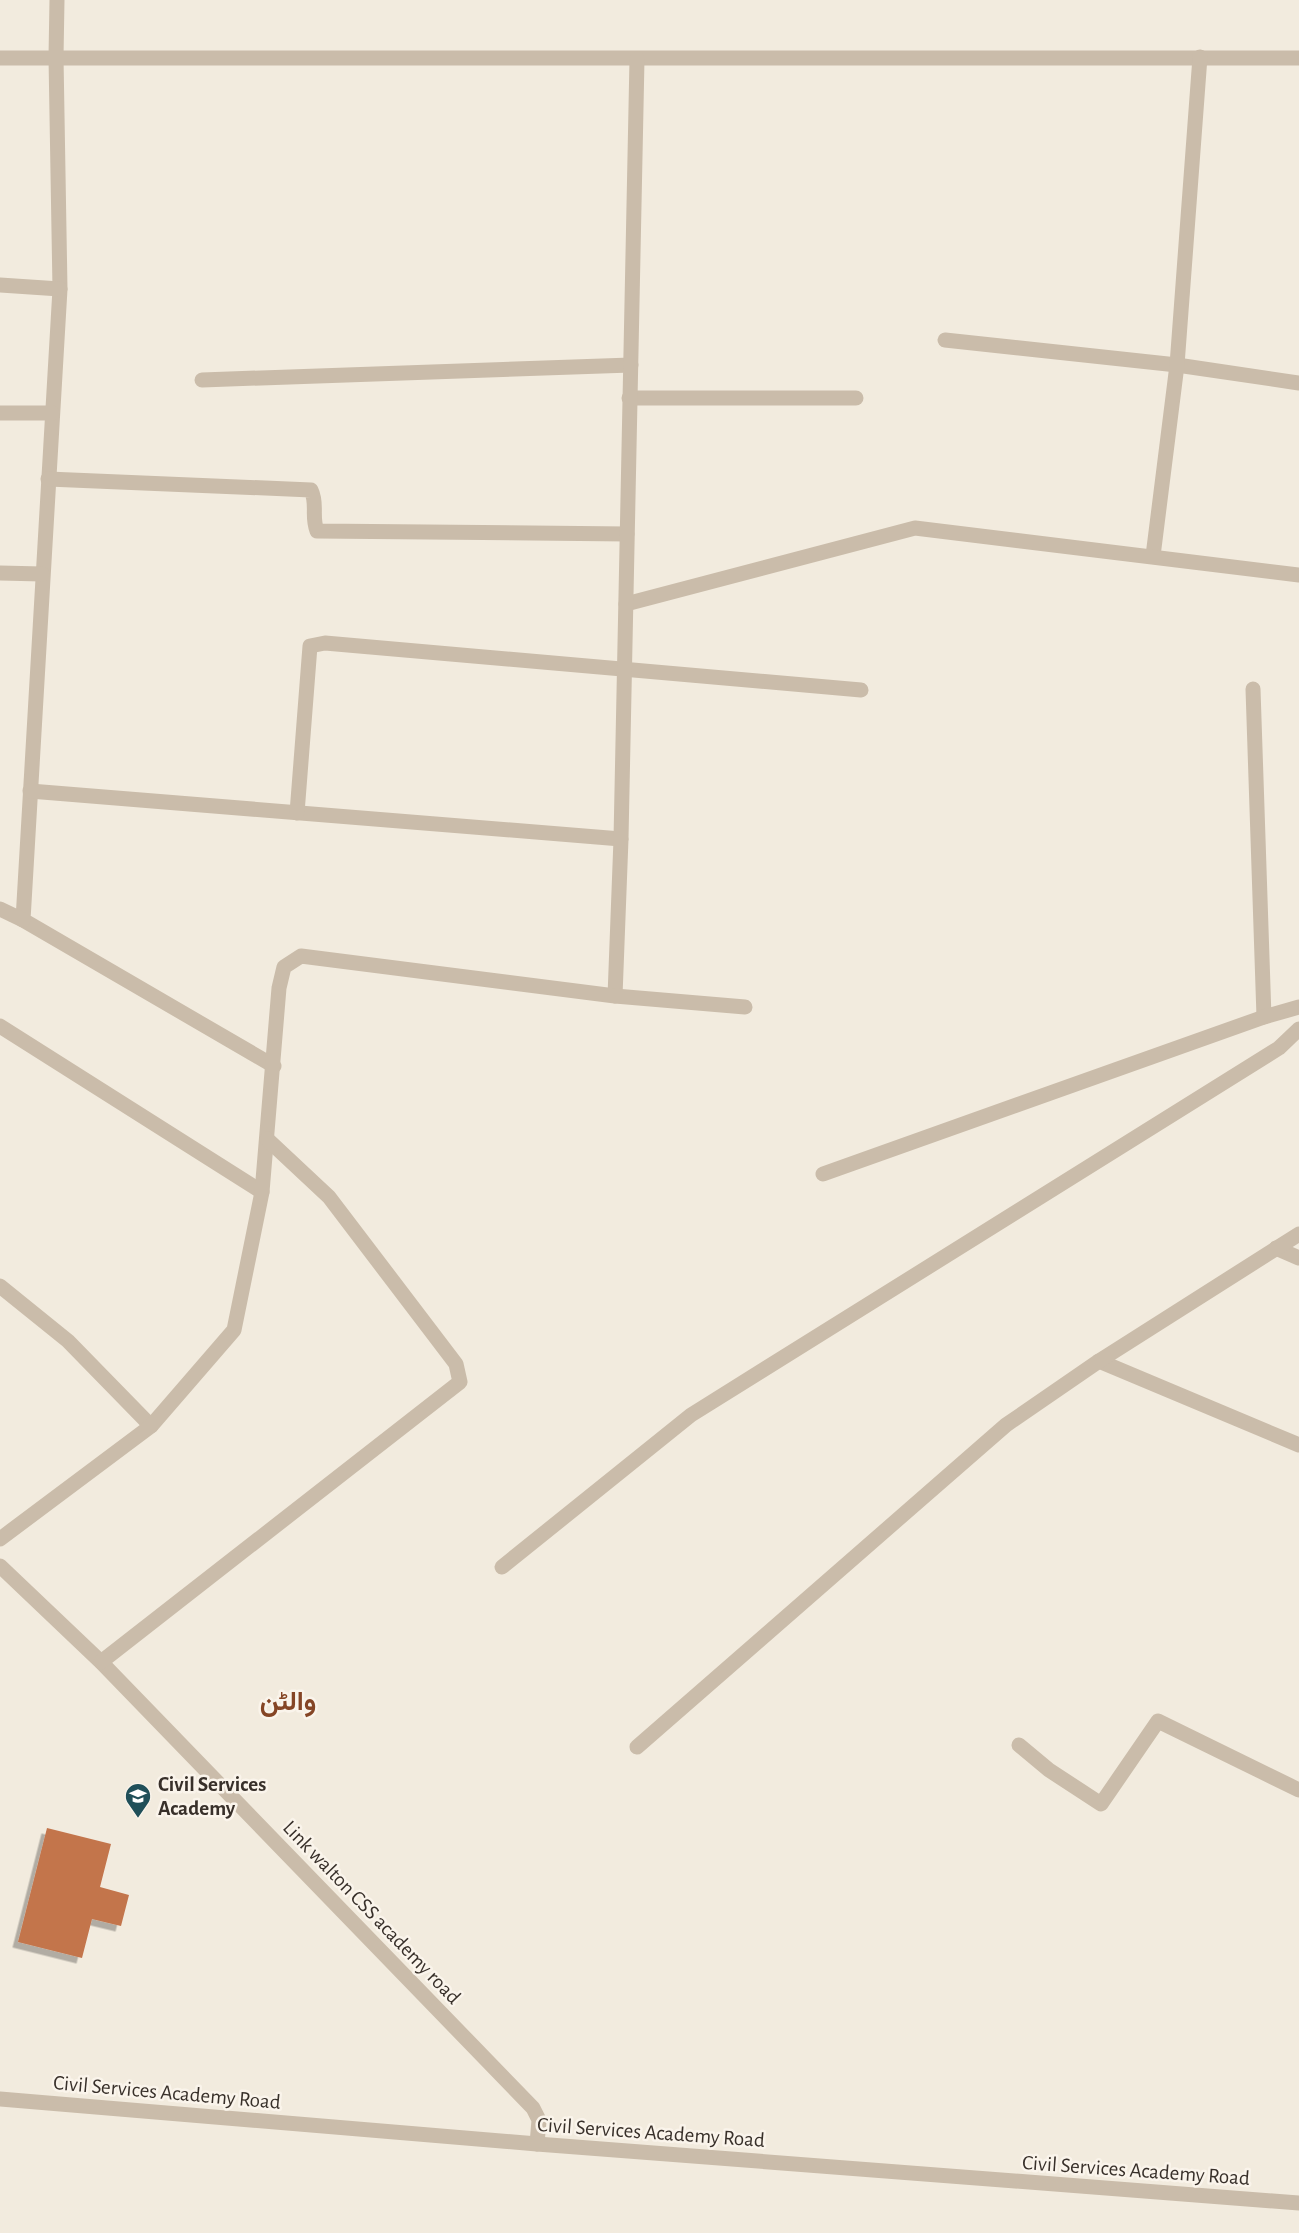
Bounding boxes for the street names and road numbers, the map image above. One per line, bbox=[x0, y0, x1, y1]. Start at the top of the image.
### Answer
street label: Link walton CSS academy road bbox=[279, 1817, 465, 2008]
street label: Civil Services Academy Road bbox=[52, 2072, 282, 2113]
street label: Civil Services Academy Road bbox=[536, 2114, 766, 2151]
street label: Civil Services Academy Road bbox=[1021, 2152, 1251, 2189]

